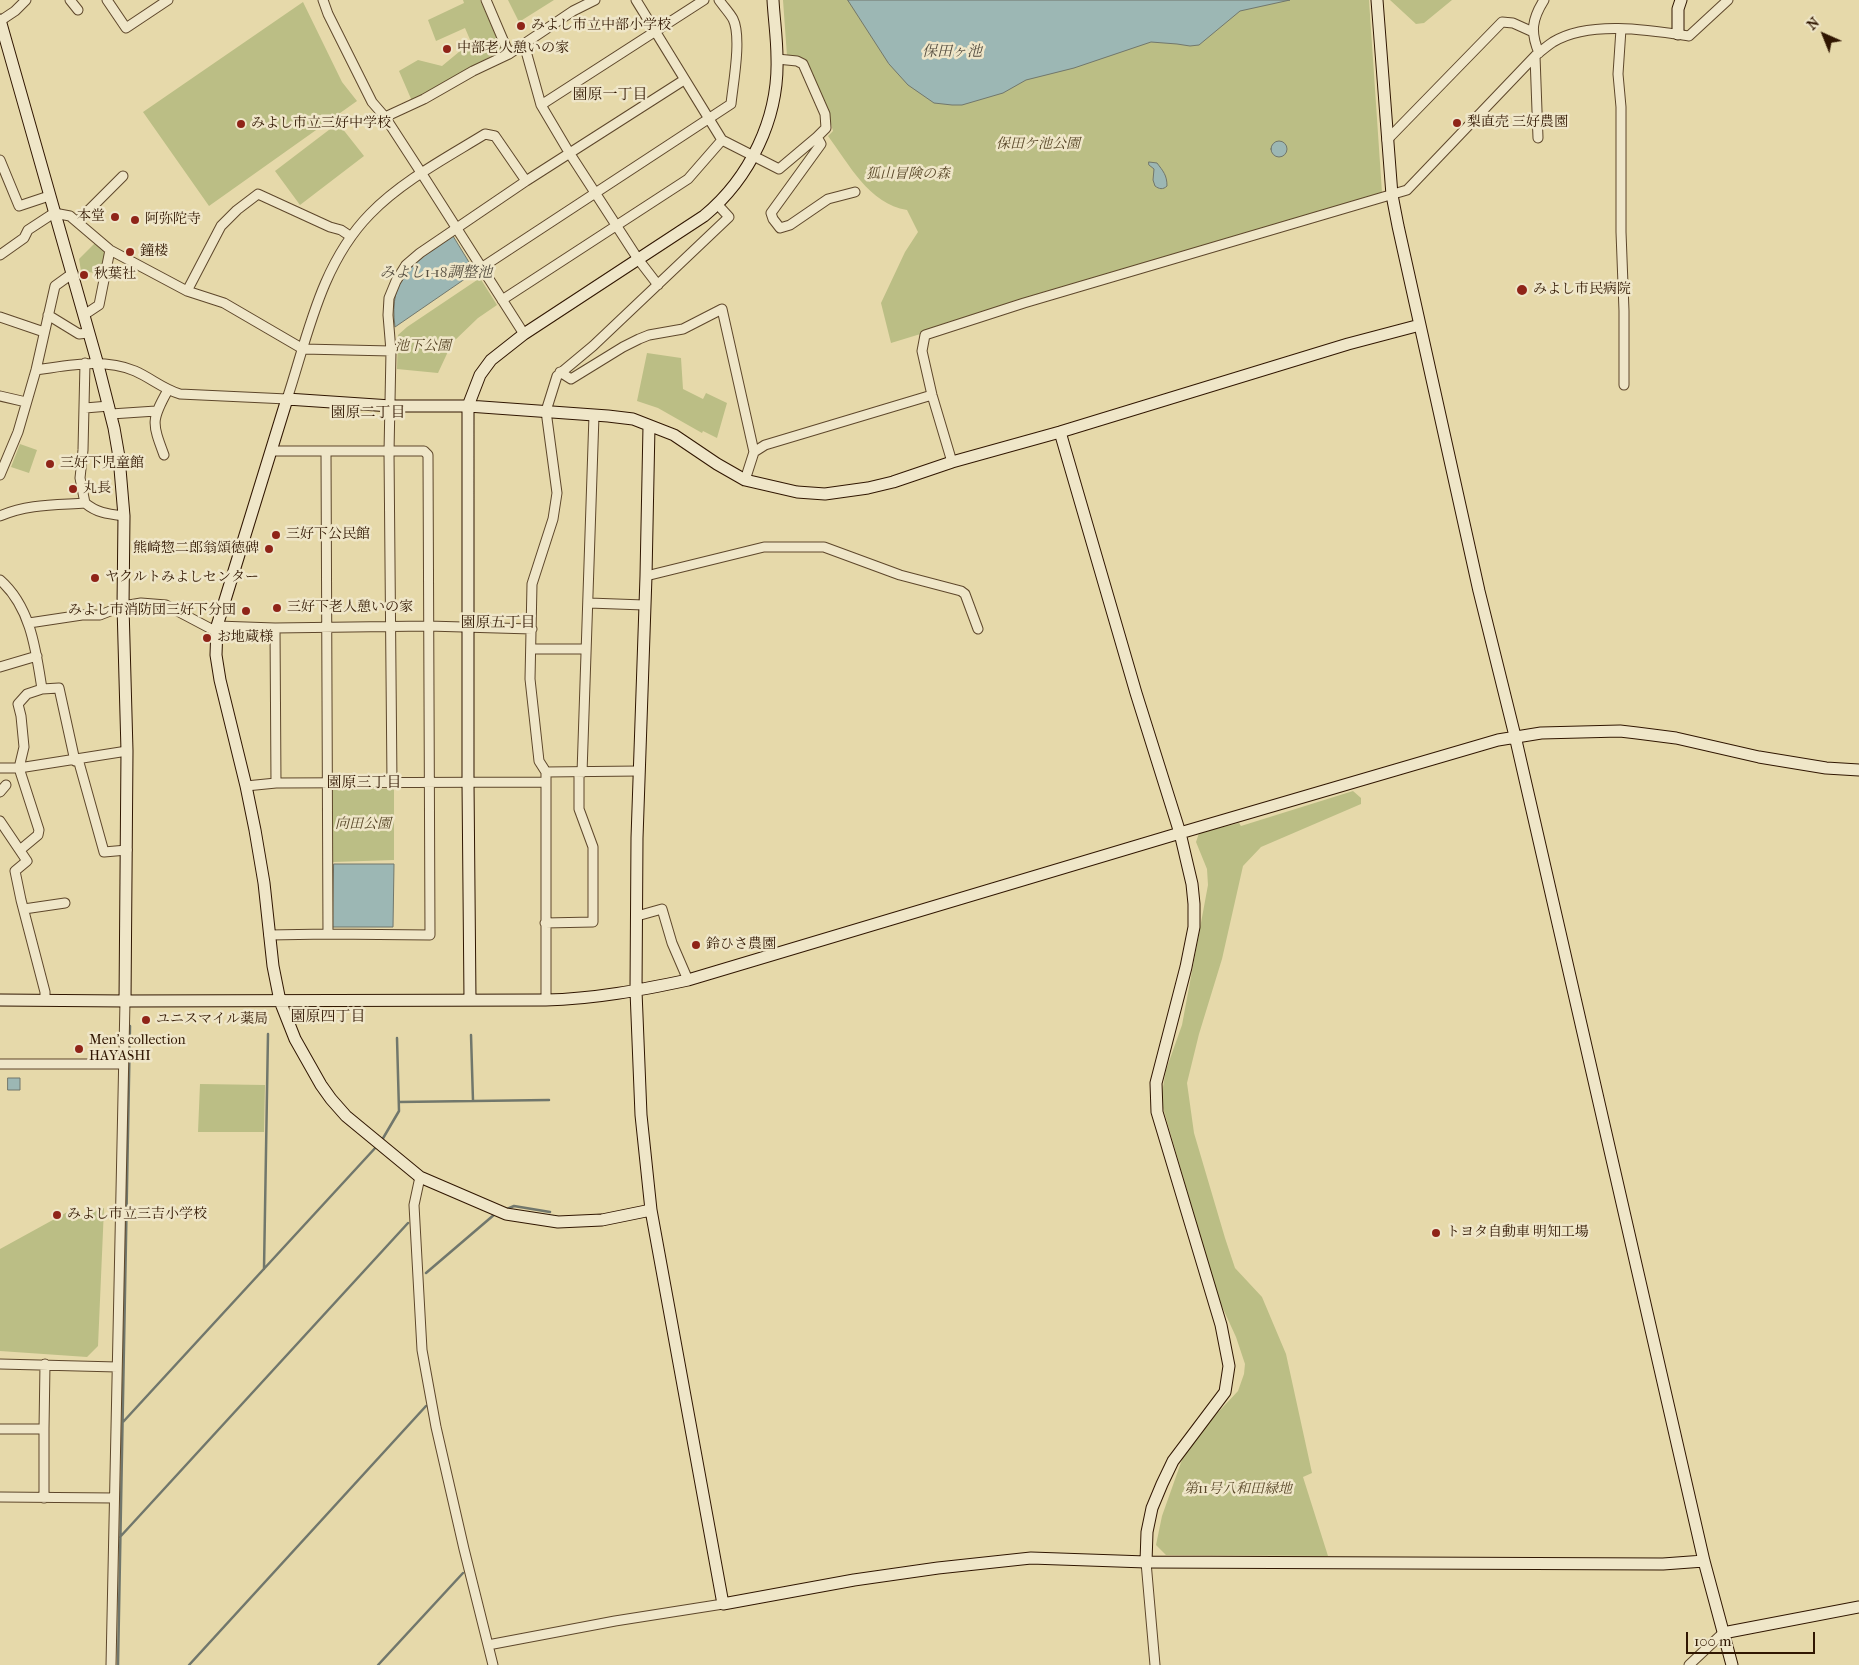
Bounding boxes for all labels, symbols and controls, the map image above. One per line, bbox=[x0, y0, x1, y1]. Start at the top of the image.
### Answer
north arrow bbox=[1799, 10, 1849, 60]
text: N bbox=[1804, 14, 1823, 34]
place label: みよし市立中部小学校 bbox=[531, 18, 671, 34]
marker: みよし市立中部小学校 bbox=[515, 20, 527, 32]
place label: 中部老人憩いの家 bbox=[457, 41, 569, 57]
marker: 中部老人憩いの家 bbox=[441, 43, 453, 55]
water label: 保田ヶ池 bbox=[922, 43, 982, 61]
district label: 園原一丁目 bbox=[573, 86, 647, 104]
place label: 梨直売 三好農園 bbox=[1467, 115, 1568, 131]
place label: みよし市立三好中学校 bbox=[251, 116, 391, 132]
marker: 梨直売 三好農園 bbox=[1451, 117, 1463, 129]
marker: みよし市立三好中学校 bbox=[235, 118, 247, 130]
park label: 保田ケ池公園 bbox=[996, 137, 1080, 153]
park label: 狐山冒険の森 bbox=[866, 167, 950, 183]
place label: 本堂 bbox=[77, 209, 105, 225]
marker: 本堂 bbox=[109, 211, 121, 223]
place label: 阿弥陀寺 bbox=[145, 212, 201, 228]
marker: 阿弥陀寺 bbox=[129, 214, 141, 226]
place label: 鐘楼 bbox=[140, 244, 168, 260]
marker: 鐘楼 bbox=[124, 246, 136, 258]
water label: みよし1-18調整池 bbox=[380, 264, 492, 282]
place label: 秋葉社 bbox=[94, 267, 136, 283]
marker: 秋葉社 bbox=[78, 269, 90, 281]
place label: みよし市民病院 bbox=[1533, 282, 1631, 298]
marker: みよし市民病院 bbox=[1515, 283, 1529, 297]
park label: 池下公園 bbox=[395, 339, 451, 355]
district label: 園原二丁目 bbox=[331, 404, 405, 422]
place label: 三好下児童館 bbox=[60, 456, 144, 472]
marker: 三好下児童館 bbox=[44, 458, 56, 470]
place label: 丸長 bbox=[83, 481, 111, 497]
marker: 丸長 bbox=[67, 483, 79, 495]
place label: 三好下公民館 bbox=[286, 527, 370, 543]
marker: 三好下公民館 bbox=[270, 529, 282, 541]
place label: 熊崎惣二郎翁頌徳碑 bbox=[133, 541, 259, 557]
marker: 熊崎惣二郎翁頌徳碑 bbox=[263, 543, 275, 555]
place label: ヤクルトみよしセンター bbox=[105, 570, 259, 586]
marker: ヤクルトみよしセンター bbox=[89, 572, 101, 584]
place label: 三好下老人憩いの家 bbox=[287, 600, 413, 616]
marker: 三好下老人憩いの家 bbox=[271, 602, 283, 614]
place label: みよし市消防団三好下分団 bbox=[68, 603, 236, 619]
marker: みよし市消防団三好下分団 bbox=[240, 605, 252, 617]
district label: 園原五丁目 bbox=[461, 614, 535, 632]
place label: お地蔵様 bbox=[217, 630, 273, 646]
marker: お地蔵様 bbox=[201, 632, 213, 644]
district label: 園原三丁目 bbox=[327, 774, 401, 792]
park label: 向田公園 bbox=[335, 817, 391, 833]
place label: 鈴ひさ農園 bbox=[706, 937, 776, 953]
marker: 鈴ひさ農園 bbox=[690, 939, 702, 951]
district label: 園原四丁目 bbox=[291, 1008, 365, 1026]
place label: ユニスマイル薬局 bbox=[156, 1012, 268, 1028]
marker: ユニスマイル薬局 bbox=[140, 1014, 152, 1026]
place label: Men's collection HAYASHI bbox=[89, 1033, 186, 1066]
marker: Men's collection HAYASHI bbox=[73, 1043, 85, 1055]
place label: みよし市立三吉小学校 bbox=[67, 1207, 207, 1223]
marker: みよし市立三吉小学校 bbox=[51, 1209, 63, 1221]
place label: トヨタ自動車 明知工場 bbox=[1446, 1225, 1589, 1241]
marker: トヨタ自動車 明知工場 bbox=[1430, 1227, 1442, 1239]
park label: 第11号八和田緑地 bbox=[1184, 1482, 1292, 1498]
scale bar bbox=[1689, 1622, 1818, 1654]
text: 100 m bbox=[1694, 1632, 1732, 1650]

